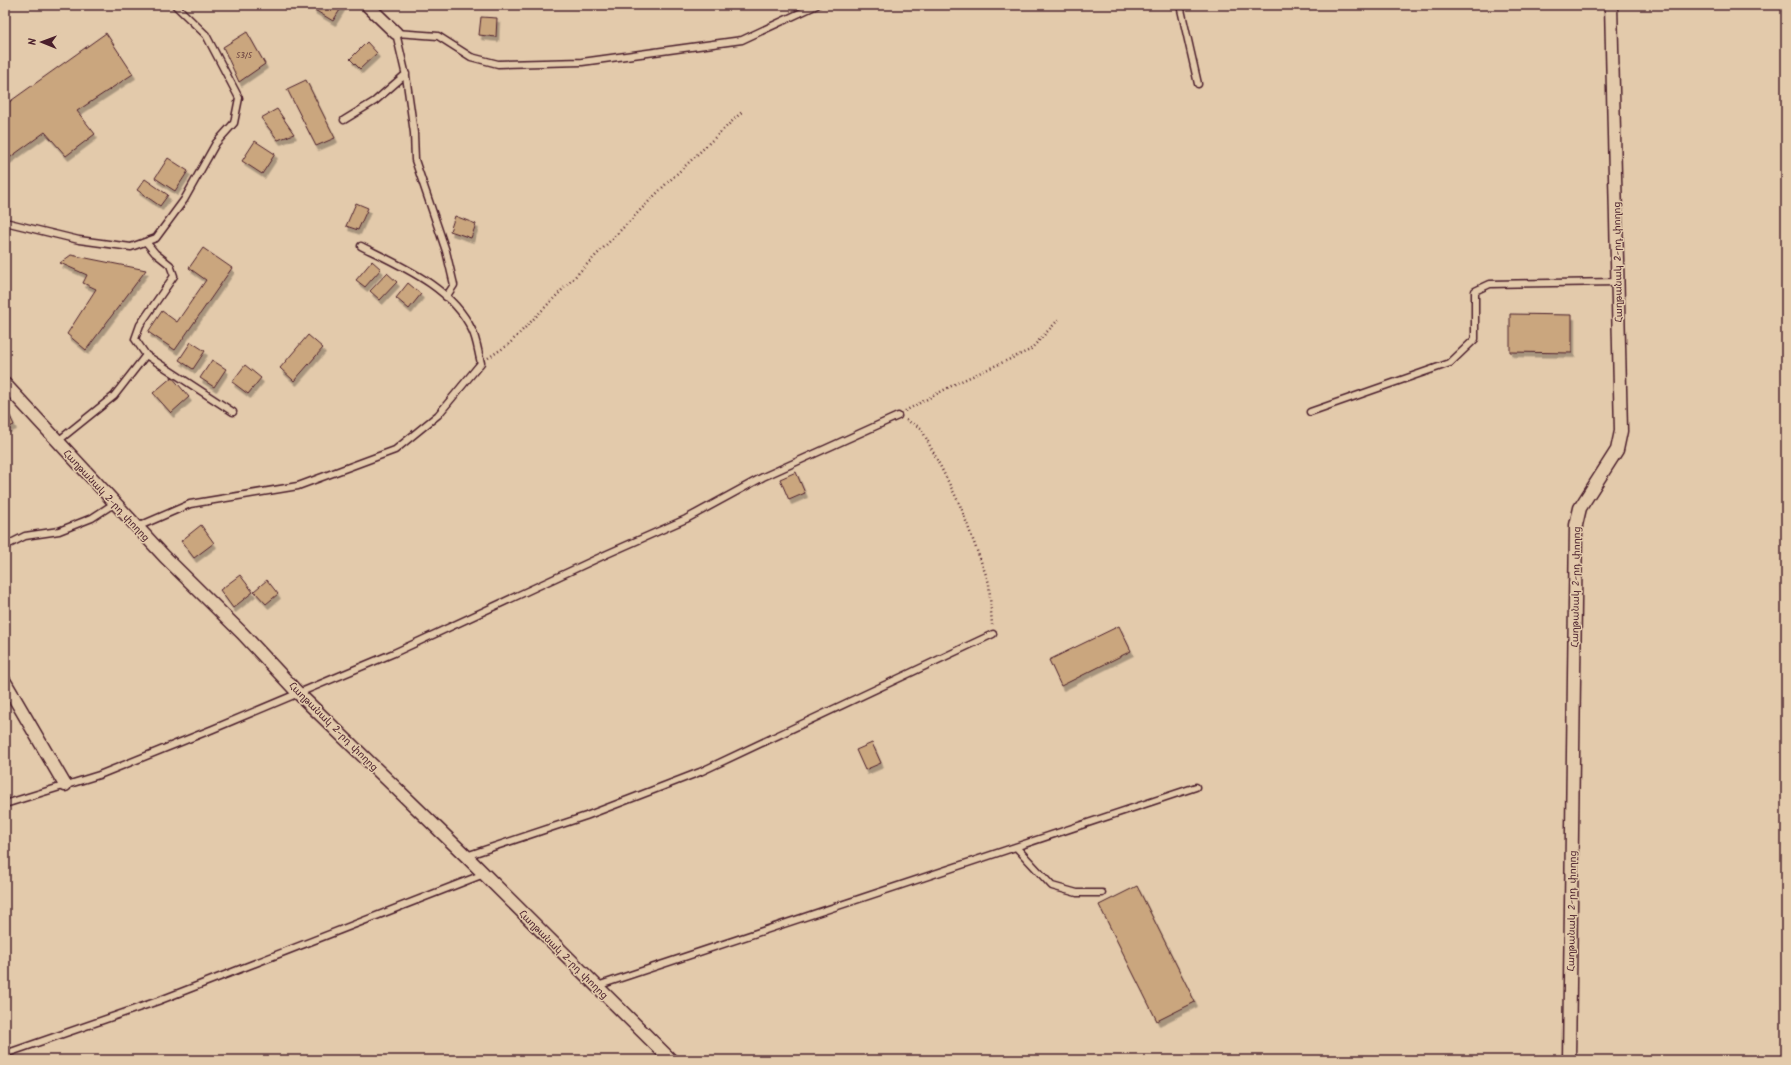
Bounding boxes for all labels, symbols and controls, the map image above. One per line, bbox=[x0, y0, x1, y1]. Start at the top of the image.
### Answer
north arrow bbox=[22, 22, 62, 62]
text: N bbox=[24, 38, 42, 45]
house number: 53/5 bbox=[236, 49, 253, 62]
street label: Հաղթանակ 2-րդ փողոց bbox=[1609, 201, 1627, 323]
street label: Հաղթանակ 2-րդ փողոց bbox=[59, 446, 153, 545]
street label: Հաղթանակ 2-րդ փողոց bbox=[1567, 526, 1585, 648]
street label: Հաղթանակ 2-րդ փողոց bbox=[285, 678, 382, 775]
street label: Հաղթանակ 2-րդ փողոց bbox=[1563, 850, 1581, 972]
street label: Հաղթանակ 2-րդ փողոց bbox=[515, 906, 612, 1003]

